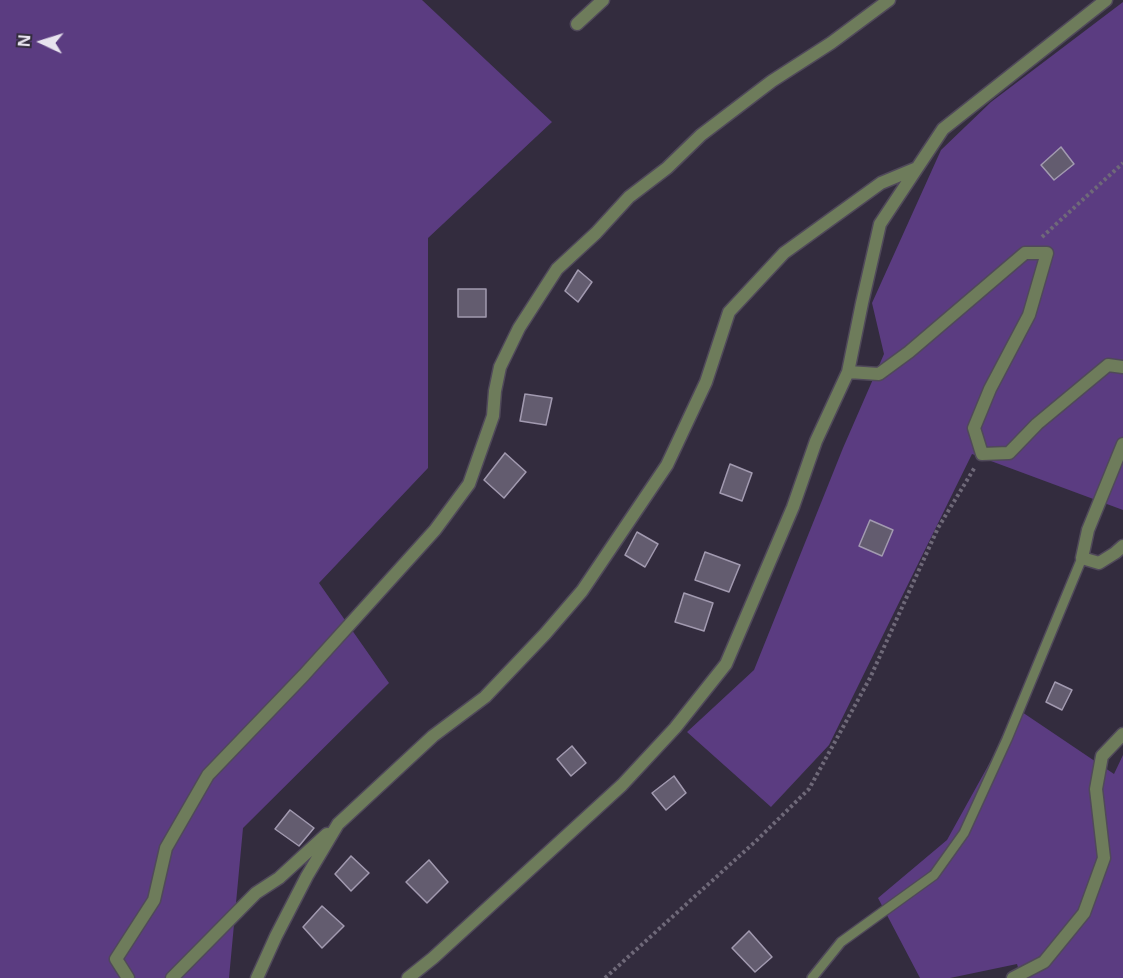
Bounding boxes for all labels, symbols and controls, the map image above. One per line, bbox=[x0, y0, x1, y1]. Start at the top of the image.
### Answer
north arrow bbox=[12, 12, 72, 72]
text: N bbox=[13, 33, 35, 48]

